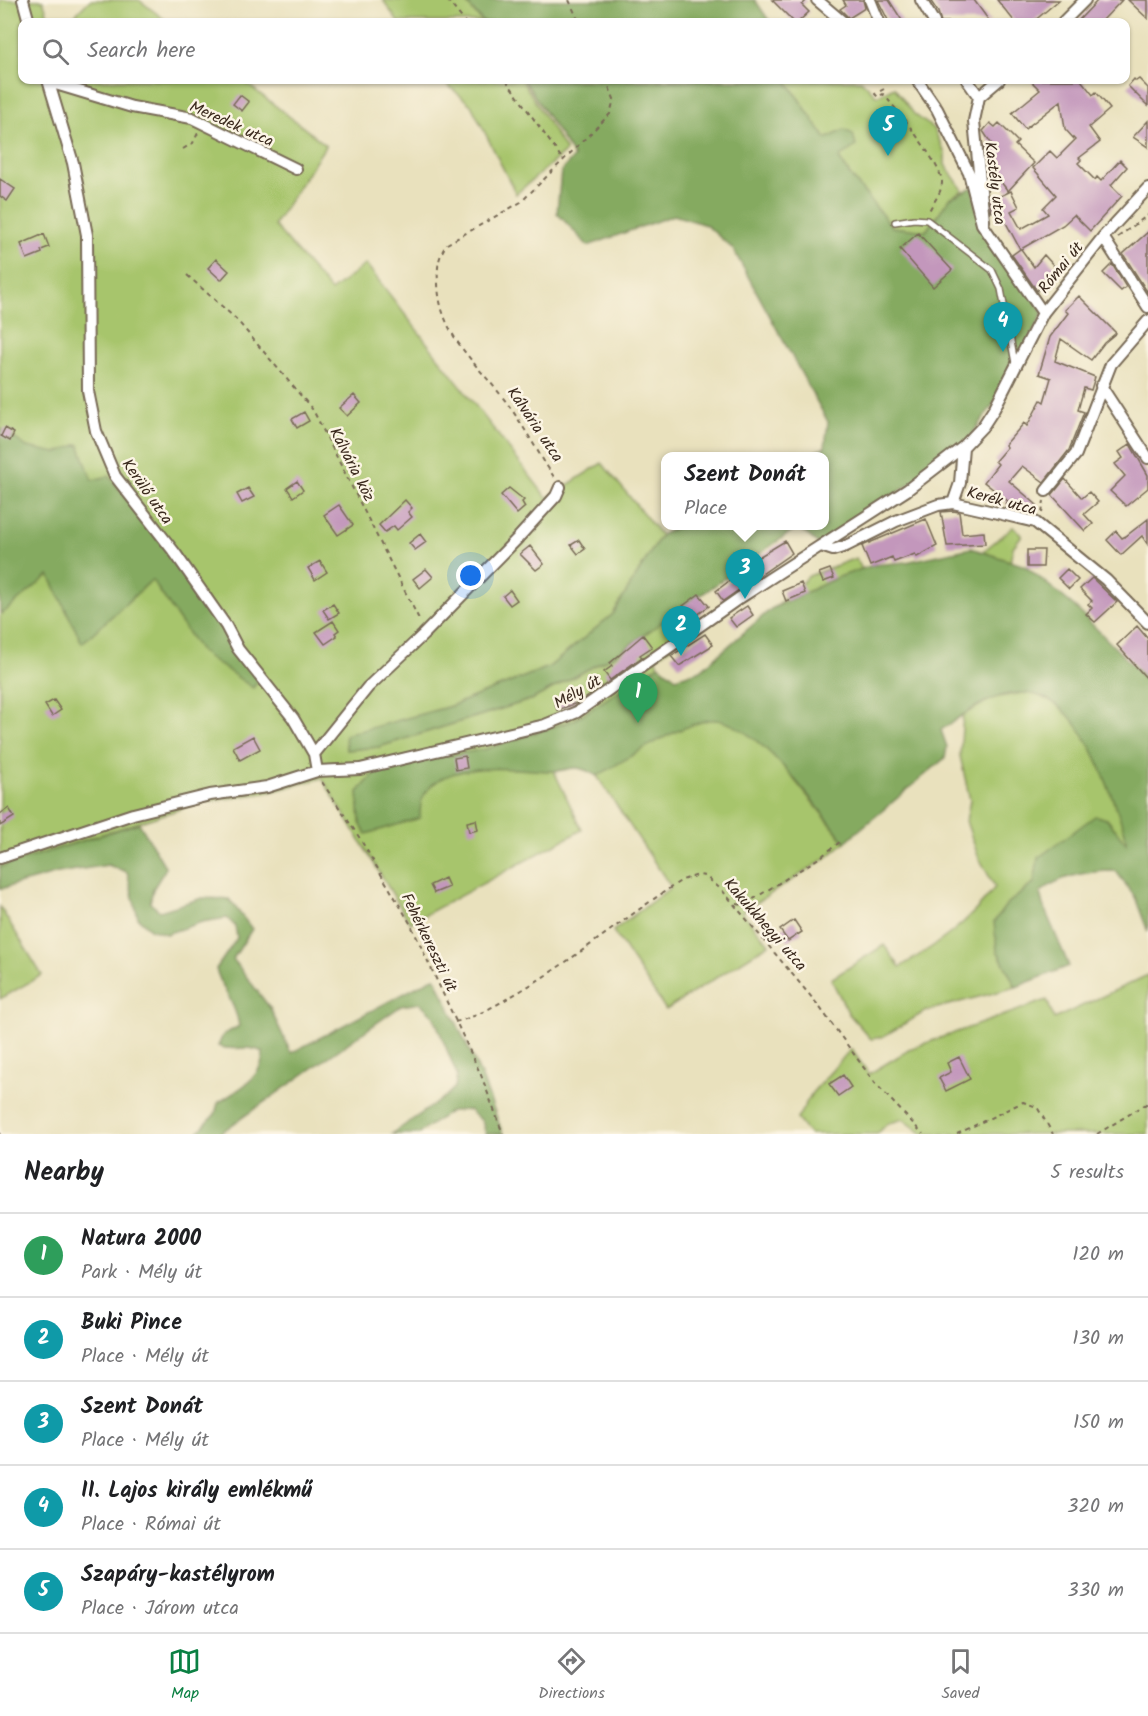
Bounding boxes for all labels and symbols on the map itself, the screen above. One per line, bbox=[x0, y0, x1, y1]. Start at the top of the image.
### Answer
street label: Meredek utca bbox=[185, 95, 278, 154]
pin: 5 bbox=[868, 106, 908, 156]
street label: Kastély utca bbox=[977, 140, 1012, 226]
street label: Római út bbox=[1032, 236, 1091, 299]
pin: 4 bbox=[984, 302, 1022, 352]
street label: Kálvária utca bbox=[500, 382, 569, 468]
street label: Kálvária köz bbox=[322, 423, 381, 506]
street label: Kerülő utca bbox=[115, 454, 179, 530]
street label: Kerék utca bbox=[964, 480, 1039, 523]
pin: 3 bbox=[726, 550, 764, 599]
your location bbox=[456, 561, 485, 590]
pin: 2 bbox=[662, 606, 700, 656]
street label: Mély út bbox=[549, 668, 607, 716]
pin: 1 bbox=[618, 674, 658, 723]
street label: Kakukkhegyi utca bbox=[717, 873, 813, 977]
street label: Fehérkereszti út bbox=[394, 889, 464, 997]

